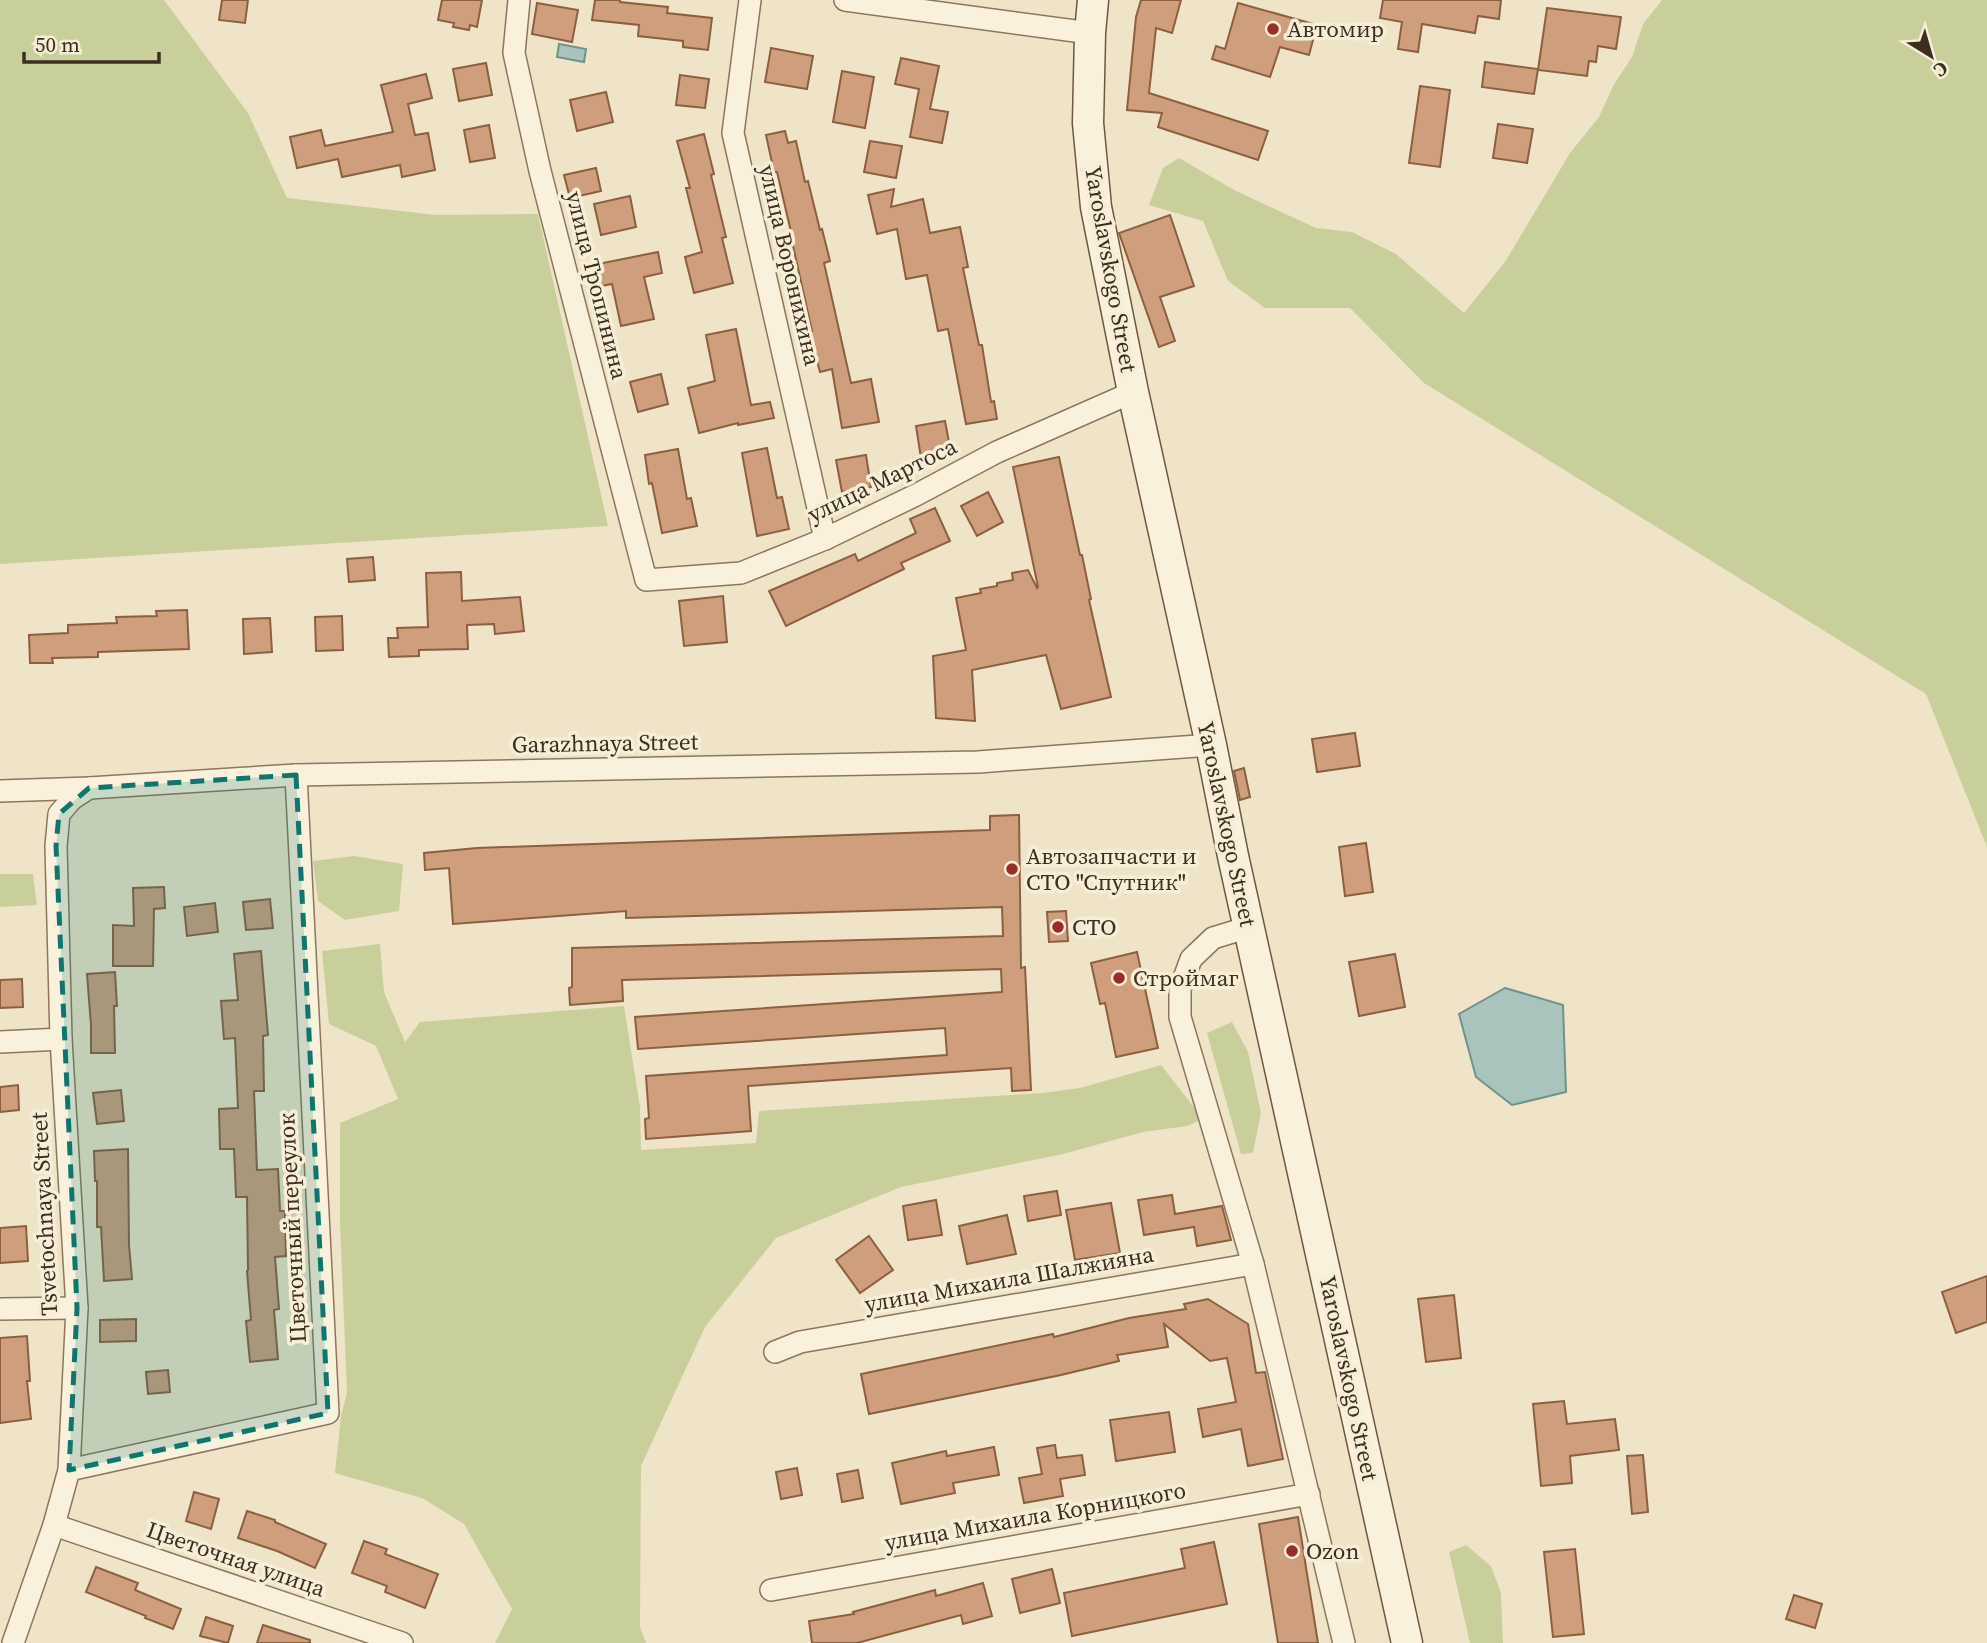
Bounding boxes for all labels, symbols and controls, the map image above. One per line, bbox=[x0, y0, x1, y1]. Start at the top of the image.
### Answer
place label: Автомир bbox=[1287, 13, 1384, 45]
scale bar bbox=[24, 21, 159, 65]
marker: Автомир bbox=[1265, 21, 1281, 37]
north arrow bbox=[1896, 21, 1966, 91]
text: 50 m bbox=[35, 30, 80, 59]
text: С bbox=[1929, 56, 1954, 84]
street label: улица Воронихина bbox=[751, 161, 829, 369]
street label: Yaroslavskogo Street bbox=[1077, 163, 1145, 375]
street label: улица Тропинина bbox=[558, 188, 636, 383]
street label: улица Мартоса bbox=[802, 430, 962, 530]
street label: Yaroslavskogo Street bbox=[1190, 718, 1264, 930]
street label: Garazhnaya Street bbox=[512, 725, 699, 761]
place label: Автозапчасти и СТО "Спутник" bbox=[1026, 840, 1197, 898]
marker: Автозапчасти и СТО "Спутник" bbox=[1004, 861, 1020, 877]
place label: СТО bbox=[1072, 911, 1116, 943]
marker: СТО bbox=[1050, 919, 1066, 935]
place label: Строймаг bbox=[1133, 962, 1239, 994]
marker: Строймаг bbox=[1111, 970, 1127, 986]
street label: Tsvetochnaya Street bbox=[23, 1111, 65, 1317]
street label: Цветочный переулок bbox=[270, 1112, 314, 1344]
street label: улица Михаила Шалжияна bbox=[862, 1238, 1156, 1320]
street label: Yaroslavskogo Street bbox=[1312, 1272, 1386, 1484]
street label: улица Михаила Корницкого bbox=[882, 1474, 1188, 1558]
street label: Цветочная улица bbox=[142, 1513, 330, 1605]
place label: Ozon bbox=[1306, 1535, 1359, 1567]
marker: Ozon bbox=[1284, 1543, 1300, 1559]

